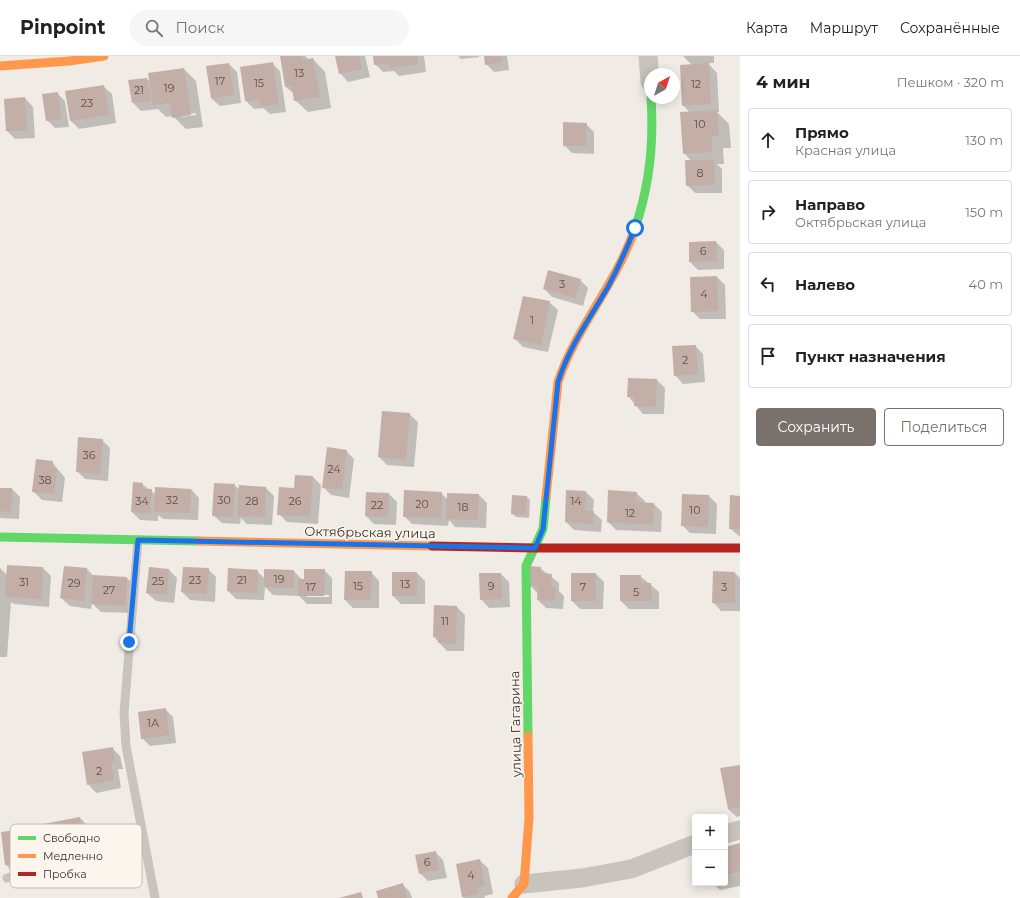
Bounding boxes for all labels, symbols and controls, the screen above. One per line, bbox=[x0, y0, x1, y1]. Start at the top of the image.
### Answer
search box bbox=[129, 10, 409, 46]
text: Pinpoint bbox=[20, 16, 105, 39]
icon: search bbox=[143, 17, 165, 39]
text: Поиск bbox=[175, 18, 225, 37]
text: Карта bbox=[746, 19, 788, 37]
text: Маршрут bbox=[810, 19, 878, 37]
text: Сохранённые bbox=[900, 19, 1000, 37]
house number: 13 bbox=[294, 66, 304, 80]
north arrow bbox=[644, 68, 680, 104]
text: 4 мин bbox=[756, 72, 810, 92]
house number: 17 bbox=[215, 74, 225, 88]
text: Пешком · 320 m bbox=[897, 74, 1004, 90]
house number: 15 bbox=[254, 76, 264, 90]
house number: 12 bbox=[691, 77, 701, 91]
house number: 19 bbox=[164, 81, 175, 95]
house number: 21 bbox=[134, 83, 144, 97]
house number: 23 bbox=[81, 96, 93, 110]
house number: 10 bbox=[694, 117, 706, 131]
text: Прямо bbox=[795, 123, 849, 142]
icon: ahead bbox=[757, 129, 779, 151]
text: 130 m bbox=[965, 132, 1003, 148]
text: Красная улица bbox=[795, 142, 896, 158]
house number: 8 bbox=[696, 166, 704, 180]
text: Направо bbox=[795, 195, 865, 214]
icon: right bbox=[757, 201, 779, 223]
text: 150 m bbox=[965, 204, 1003, 220]
text: Октябрьская улица bbox=[795, 214, 926, 230]
route start bbox=[626, 219, 644, 237]
house number: 6 bbox=[700, 244, 707, 258]
icon: left bbox=[757, 273, 779, 295]
text: Налево bbox=[795, 275, 855, 294]
text: 40 m bbox=[969, 276, 1003, 292]
house number: 3 bbox=[559, 277, 565, 291]
house number: 4 bbox=[700, 287, 708, 301]
house number: 1 bbox=[530, 313, 534, 327]
icon: arrive bbox=[757, 345, 779, 367]
text: Пункт назначения bbox=[795, 347, 946, 366]
house number: 2 bbox=[682, 353, 688, 367]
button: Сохранить bbox=[756, 408, 876, 446]
button: Поделиться bbox=[884, 408, 1004, 446]
house number: 36 bbox=[83, 448, 96, 462]
house number: 24 bbox=[327, 462, 341, 476]
house number: 38 bbox=[38, 473, 52, 487]
house number: 32 bbox=[166, 493, 178, 507]
house number: 30 bbox=[217, 493, 231, 507]
house number: 34 bbox=[135, 494, 149, 508]
house number: 28 bbox=[245, 494, 259, 508]
house number: 26 bbox=[289, 494, 302, 508]
house number: 14 bbox=[570, 494, 582, 508]
house number: 20 bbox=[415, 497, 429, 511]
house number: 22 bbox=[371, 498, 383, 512]
house number: 18 bbox=[458, 500, 469, 514]
house number: 10 bbox=[689, 503, 701, 517]
house number: 12 bbox=[625, 506, 635, 520]
street label: Октябрьская улица bbox=[304, 523, 436, 541]
house number: 19 bbox=[274, 572, 285, 586]
house number: 23 bbox=[189, 573, 201, 587]
house number: 21 bbox=[237, 573, 247, 587]
house number: 25 bbox=[152, 574, 164, 588]
house number: 31 bbox=[19, 575, 29, 589]
house number: 29 bbox=[68, 576, 81, 590]
house number: 13 bbox=[400, 577, 410, 591]
house number: 15 bbox=[353, 579, 363, 593]
house number: 9 bbox=[488, 579, 495, 593]
house number: 17 bbox=[306, 580, 316, 594]
house number: 7 bbox=[580, 580, 586, 594]
house number: 3 bbox=[721, 580, 727, 594]
house number: 27 bbox=[103, 583, 115, 597]
house number: 5 bbox=[633, 585, 639, 599]
house number: 11 bbox=[441, 614, 449, 628]
route end bbox=[120, 633, 138, 651]
street label: улица Гагарина bbox=[506, 671, 524, 778]
house number: 1А bbox=[147, 716, 160, 730]
house number: 2 bbox=[96, 764, 102, 778]
map controls bbox=[692, 814, 728, 886]
button: + bbox=[692, 814, 728, 850]
legend bbox=[10, 824, 142, 888]
text: Свободно bbox=[43, 831, 100, 845]
text: Медленно bbox=[43, 849, 103, 863]
button: − bbox=[692, 850, 728, 886]
house number: 6 bbox=[424, 855, 431, 869]
text: Пробка bbox=[43, 867, 87, 881]
house number: 4 bbox=[467, 868, 475, 882]

